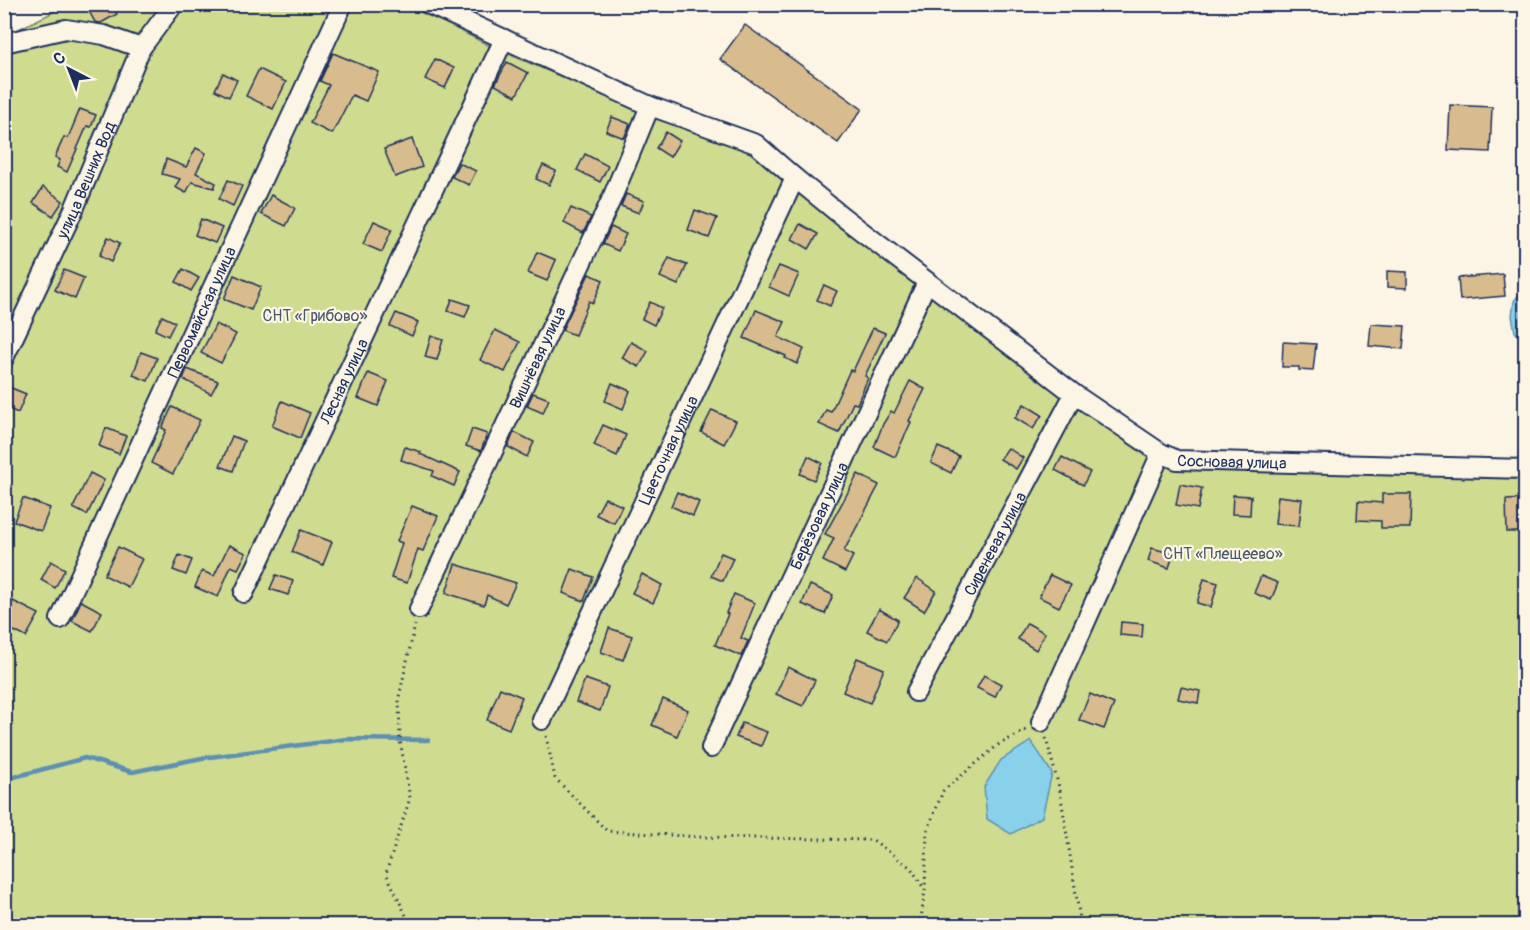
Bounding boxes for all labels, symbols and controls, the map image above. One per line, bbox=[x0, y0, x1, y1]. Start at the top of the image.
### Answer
north arrow bbox=[39, 39, 99, 99]
text: С bbox=[49, 48, 70, 69]
street label: улица Вешних Вод bbox=[52, 118, 120, 243]
street label: Первомайская улица bbox=[163, 244, 241, 381]
street label: Вишнёвая улица bbox=[506, 304, 571, 412]
park label: СНТ «Грибово» bbox=[263, 306, 368, 326]
street label: Лесная улица bbox=[315, 336, 373, 428]
street label: Цветочная улица bbox=[635, 393, 703, 508]
street label: Сосновая улица bbox=[1177, 451, 1287, 474]
street label: Берёзовая улица bbox=[786, 459, 853, 573]
street label: Сиреневая улица bbox=[960, 489, 1031, 599]
park label: СНТ «Плещеево» bbox=[1163, 544, 1283, 564]

